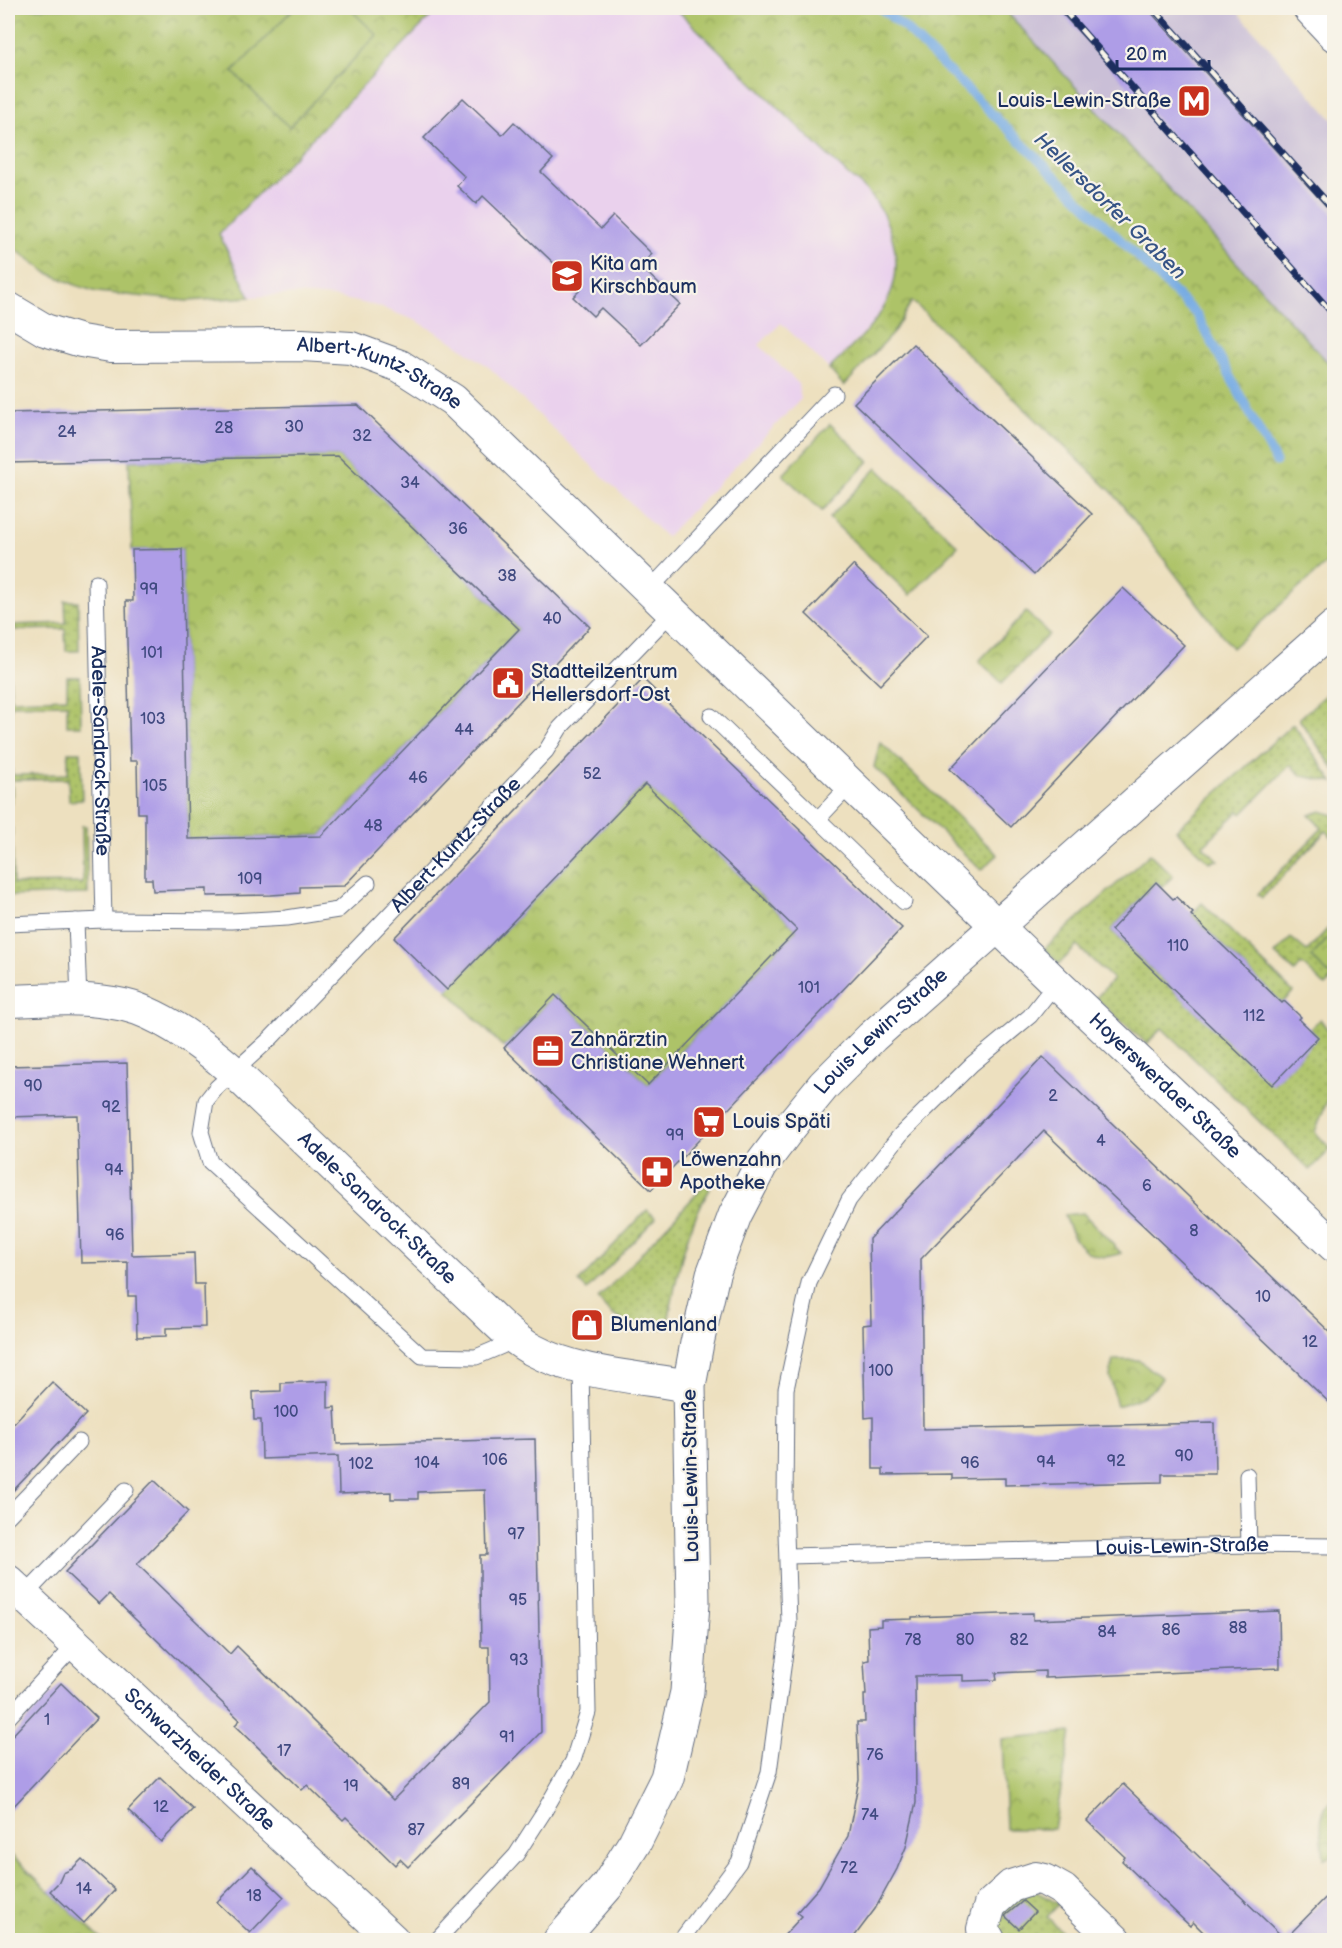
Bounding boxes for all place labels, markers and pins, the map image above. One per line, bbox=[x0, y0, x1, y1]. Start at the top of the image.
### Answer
metro station icon: Louis-Lewin-Straße bbox=[1176, 83, 1212, 119]
place label: Louis-Lewin-Straße bbox=[997, 89, 1171, 113]
place label: Kita am Kirschbaum bbox=[590, 252, 697, 299]
school or university icon: Kita am Kirschbaum bbox=[549, 258, 585, 294]
place label: Stadtteilzentrum Hellersdorf-Ost bbox=[531, 660, 678, 707]
public building icon: Stadtteilzentrum Hellersdorf-Ost bbox=[490, 665, 526, 701]
place label: Zahnärztin Christiane Wehnert bbox=[570, 1028, 745, 1075]
office icon: Zahnärztin Christiane Wehnert bbox=[530, 1033, 566, 1069]
supermarket icon: Louis Späti bbox=[691, 1104, 727, 1140]
place label: Louis Späti bbox=[732, 1110, 831, 1134]
place label: Löwenzahn Apotheke bbox=[680, 1148, 781, 1195]
pharmacy icon: Löwenzahn Apotheke bbox=[639, 1154, 675, 1190]
shop icon: Blumenland bbox=[569, 1307, 605, 1343]
place label: Blumenland bbox=[610, 1313, 717, 1337]

